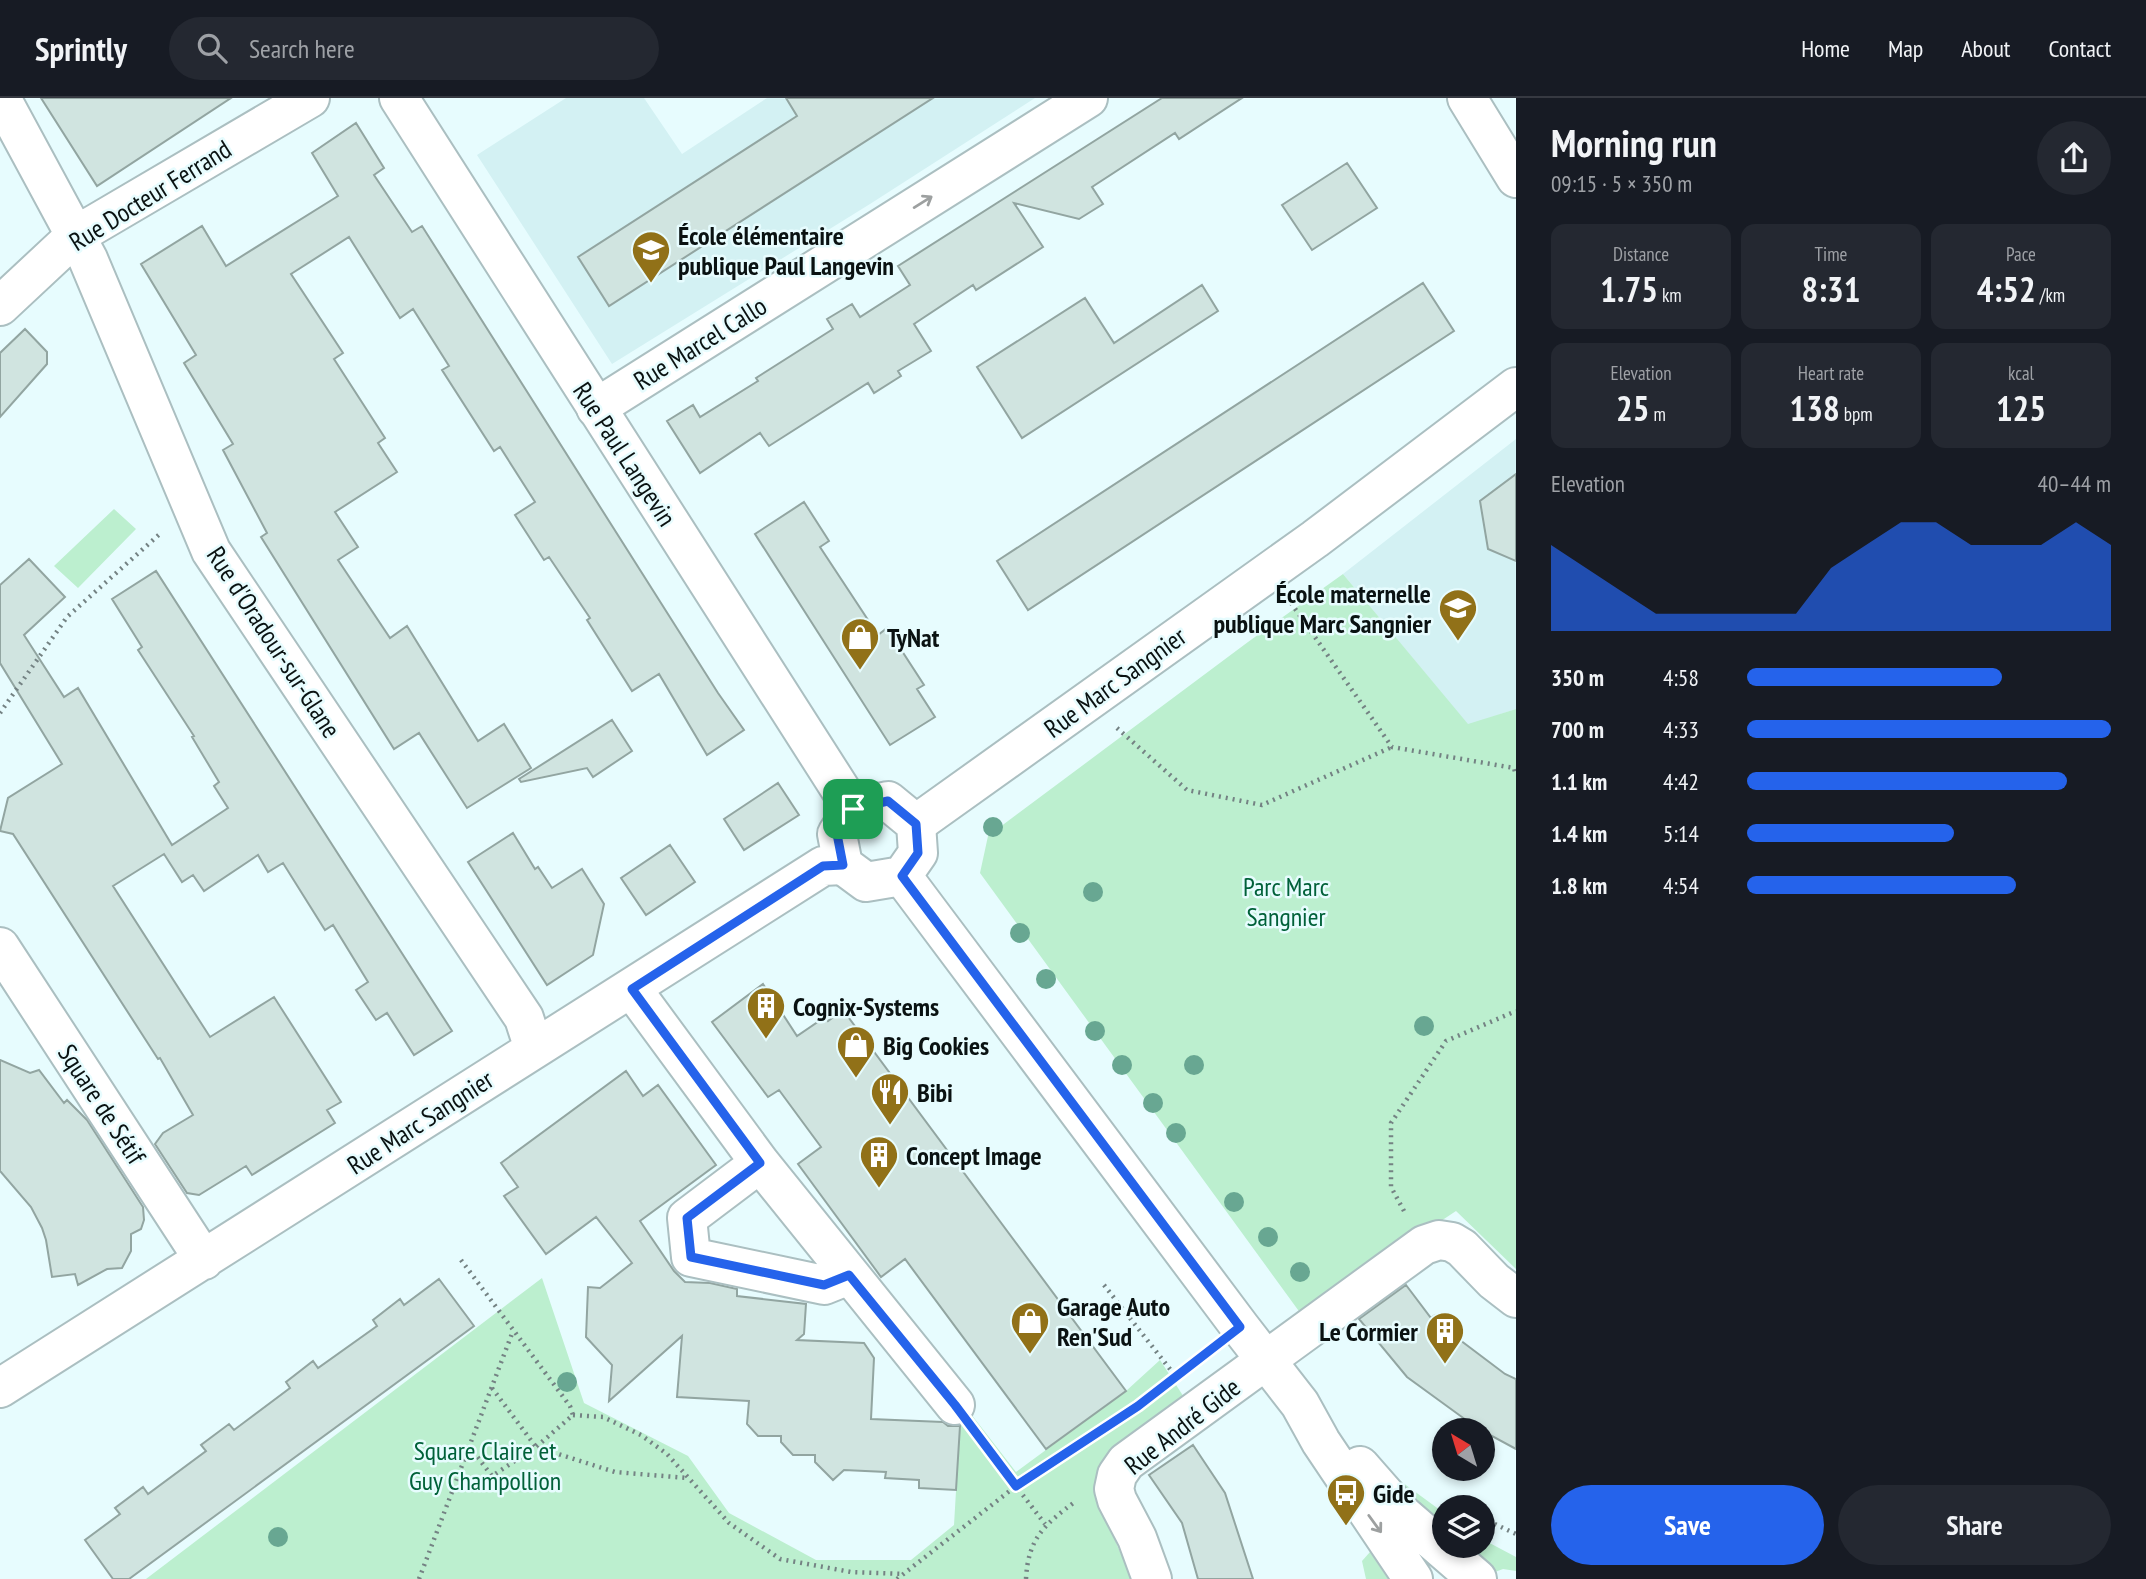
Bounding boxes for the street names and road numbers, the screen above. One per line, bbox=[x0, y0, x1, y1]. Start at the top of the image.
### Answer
street label: Rue Docteur Ferrand bbox=[63, 132, 237, 258]
street label: Rue Marcel Callo bbox=[627, 289, 773, 397]
street label: Rue Paul Langevin bbox=[566, 376, 684, 532]
street label: Rue d'Oradour-sur-Glane bbox=[200, 540, 348, 744]
street label: Rue Marc Sangnier bbox=[1038, 619, 1192, 745]
street label: Square de Sétif bbox=[51, 1038, 154, 1171]
street label: Rue Marc Sangnier bbox=[341, 1063, 499, 1181]
street label: Rue André Gide bbox=[1117, 1370, 1247, 1482]

